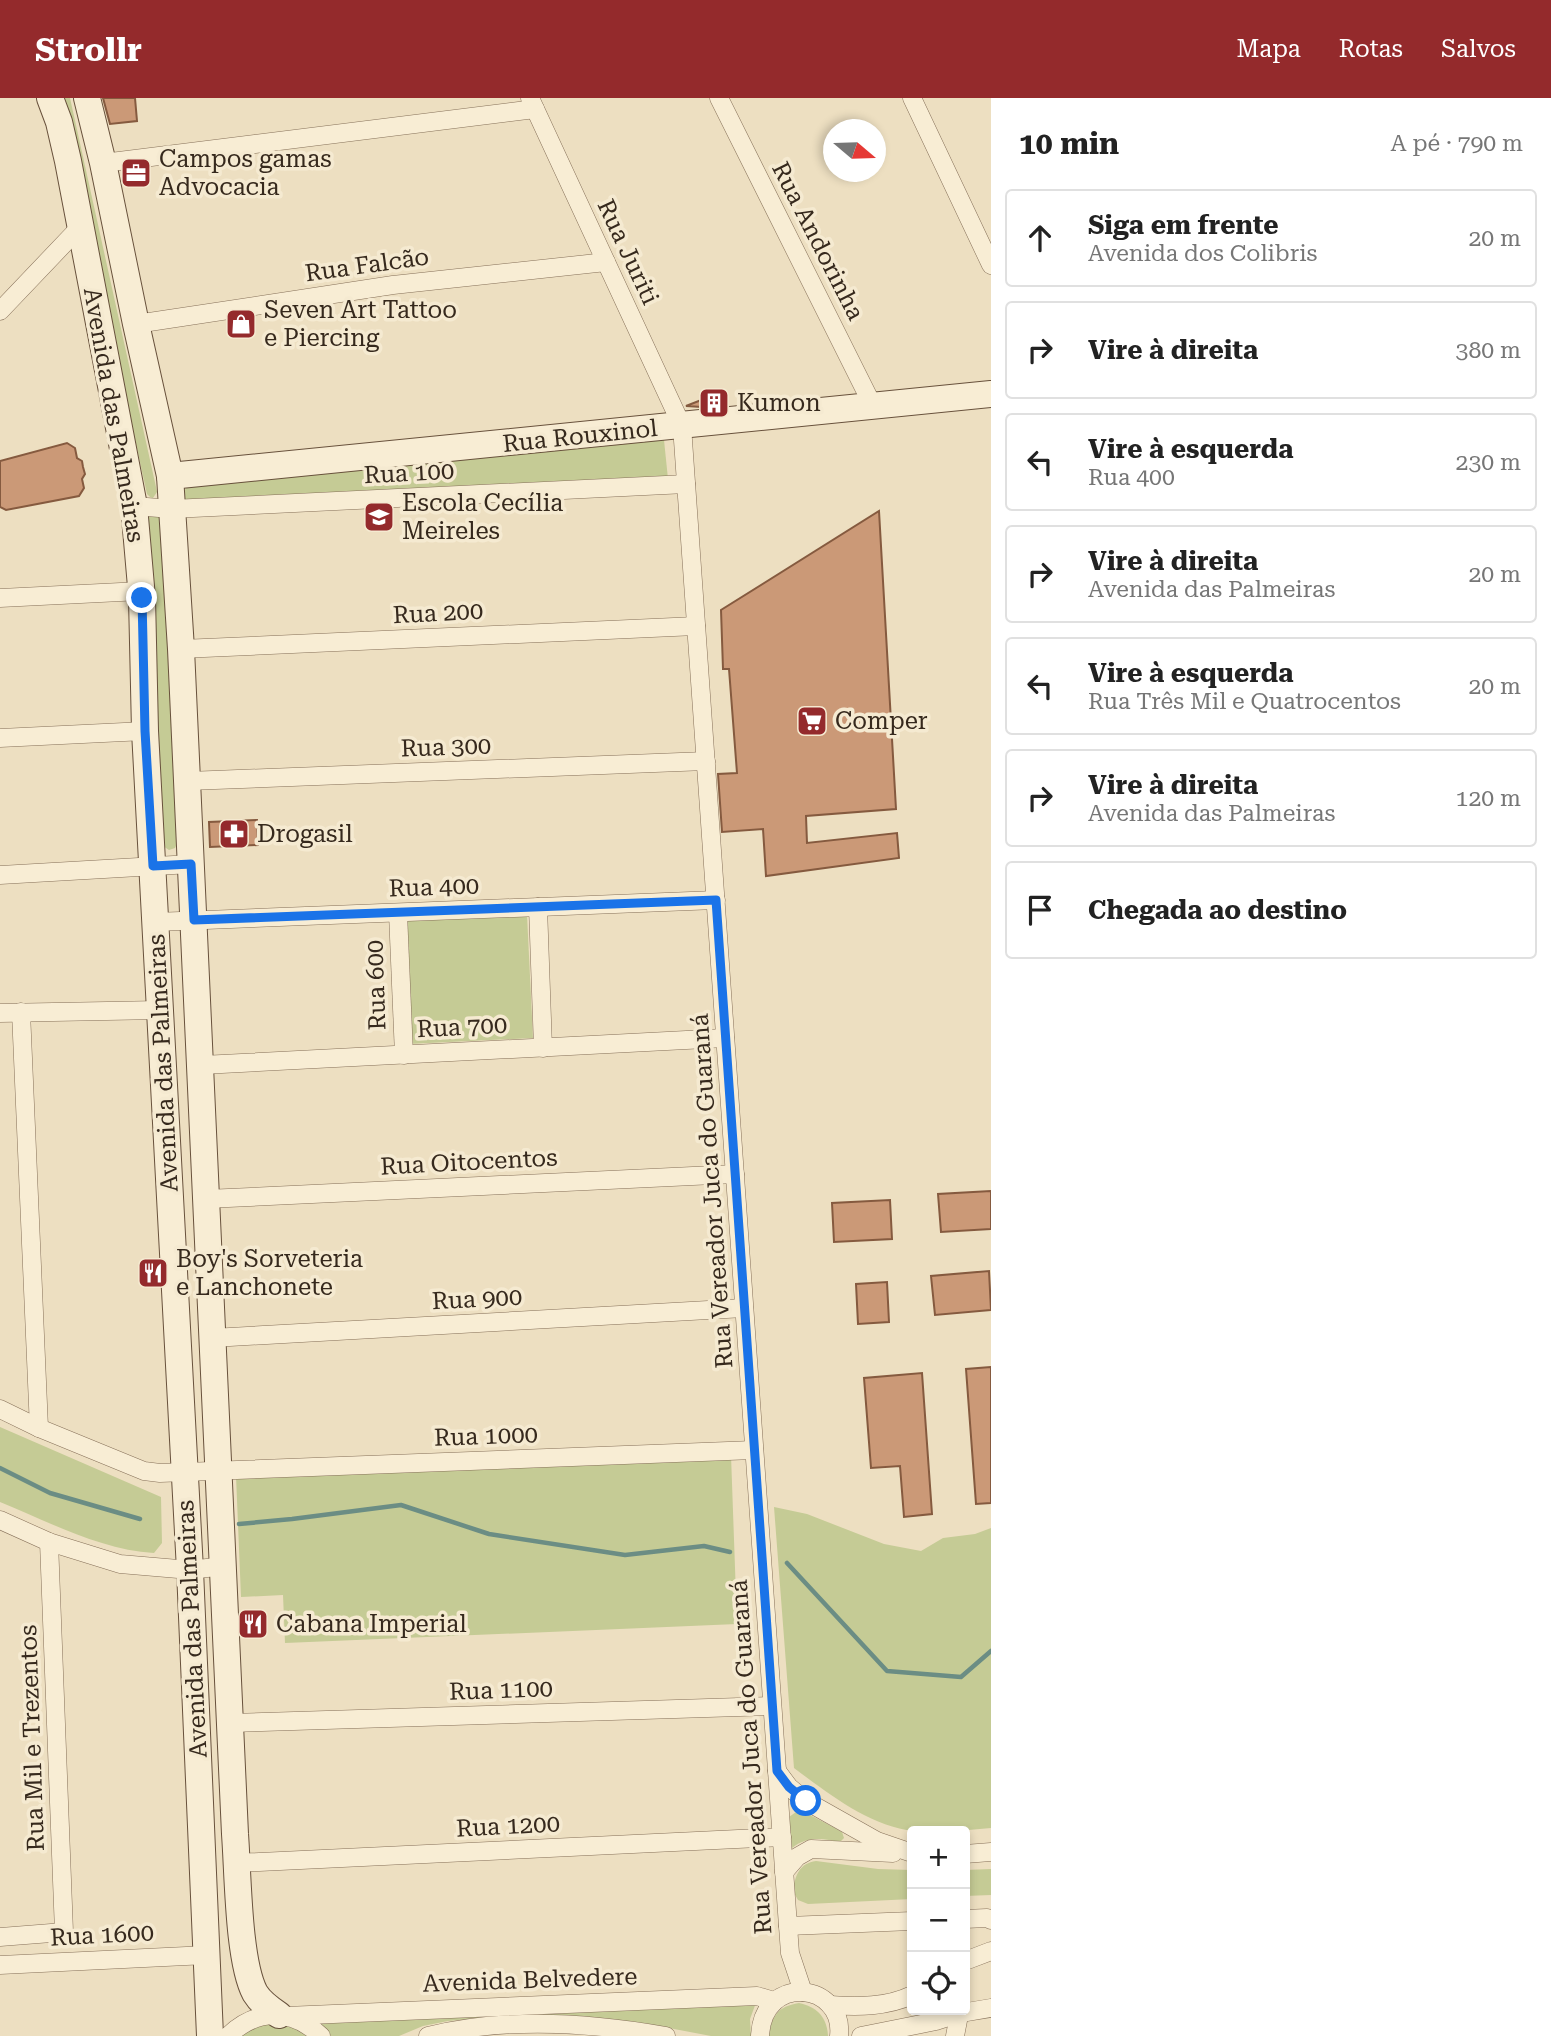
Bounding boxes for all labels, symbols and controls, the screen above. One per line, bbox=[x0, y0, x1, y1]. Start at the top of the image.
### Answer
text: Strollr bbox=[35, 30, 142, 69]
text: Mapa bbox=[1237, 35, 1301, 63]
text: Rotas bbox=[1339, 35, 1403, 63]
text: Salvos bbox=[1441, 35, 1516, 63]
north arrow bbox=[823, 119, 886, 182]
text: 10 min bbox=[1019, 126, 1119, 161]
text: A pé · 790 m bbox=[1391, 130, 1523, 157]
place label: Campos gamas Advocacia bbox=[159, 145, 332, 201]
office icon: Campos gamas Advocacia bbox=[119, 156, 153, 190]
street label: Rua Andorinha bbox=[766, 157, 870, 325]
street label: Rua Juriti bbox=[592, 195, 665, 309]
text: Siga em frente bbox=[1088, 210, 1278, 240]
icon: ahead bbox=[1021, 219, 1059, 257]
text: 20 m bbox=[1468, 225, 1521, 252]
text: Avenida dos Colibris bbox=[1088, 240, 1318, 267]
street label: Rua Falcão bbox=[303, 242, 431, 288]
street label: Avenida das Palmeiras bbox=[78, 285, 150, 545]
place label: Seven Art Tattoo e Piercing bbox=[264, 296, 457, 352]
shop icon: Seven Art Tattoo e Piercing bbox=[224, 307, 258, 341]
icon: right bbox=[1021, 331, 1059, 369]
text: Vire à direita bbox=[1088, 335, 1258, 365]
text: 380 m bbox=[1456, 337, 1521, 364]
building icon: Kumon bbox=[697, 386, 731, 420]
place label: Kumon bbox=[737, 389, 821, 417]
street label: Rua Rouxinol bbox=[501, 414, 659, 458]
text: Vire à esquerda bbox=[1088, 434, 1293, 464]
icon: left bbox=[1021, 443, 1059, 481]
text: 230 m bbox=[1456, 449, 1521, 476]
street label: Rua 100 bbox=[363, 457, 455, 489]
text: Rua 400 bbox=[1088, 464, 1175, 491]
place label: Escola Cecília Meireles bbox=[402, 489, 563, 545]
school or university icon: Escola Cecília Meireles bbox=[362, 500, 396, 534]
text: Vire à direita bbox=[1088, 546, 1258, 576]
icon: right bbox=[1021, 555, 1059, 593]
text: 20 m bbox=[1468, 561, 1521, 588]
text: Avenida das Palmeiras bbox=[1088, 576, 1335, 603]
route end bbox=[126, 582, 157, 613]
street label: Rua 200 bbox=[392, 597, 484, 629]
text: Vire à esquerda bbox=[1088, 658, 1293, 688]
icon: left bbox=[1021, 667, 1059, 705]
text: 20 m bbox=[1468, 673, 1521, 700]
text: Rua Três Mil e Quatrocentos bbox=[1088, 688, 1401, 715]
supermarket icon: Comper bbox=[795, 704, 829, 738]
place label: Comper bbox=[835, 707, 928, 735]
street label: Rua 300 bbox=[400, 731, 492, 763]
text: Vire à direita bbox=[1088, 770, 1258, 800]
icon: right bbox=[1021, 779, 1059, 817]
text: 120 m bbox=[1456, 785, 1521, 812]
text: Avenida das Palmeiras bbox=[1088, 800, 1335, 827]
pharmacy icon: Drogasil bbox=[217, 817, 251, 851]
place label: Drogasil bbox=[257, 820, 353, 848]
street label: Rua 400 bbox=[388, 871, 480, 903]
icon: arrive bbox=[1021, 891, 1059, 929]
text: Chegada ao destino bbox=[1088, 895, 1347, 925]
street label: Avenida das Palmeiras bbox=[142, 933, 184, 1193]
street label: Rua 600 bbox=[360, 939, 392, 1031]
street label: Rua 700 bbox=[416, 1011, 508, 1043]
street label: Rua Vereador Juca do Guaraná bbox=[686, 1013, 738, 1369]
street label: Rua Oitocentos bbox=[380, 1143, 558, 1181]
place label: Boy's Sorveteria e Lanchonete bbox=[176, 1245, 363, 1301]
restaurant icon: Boy's Sorveteria e Lanchonete bbox=[136, 1256, 170, 1290]
street label: Rua 900 bbox=[431, 1283, 523, 1315]
street label: Rua 1000 bbox=[434, 1420, 538, 1452]
street label: Avenida das Palmeiras bbox=[171, 1499, 213, 1759]
street label: Rua Vereador Juca do Guaraná bbox=[725, 1579, 777, 1935]
restaurant icon: Cabana Imperial bbox=[236, 1607, 270, 1641]
place label: Cabana Imperial bbox=[276, 1610, 467, 1638]
street label: Rua Mil e Trezentos bbox=[14, 1624, 50, 1852]
street label: Rua 1100 bbox=[449, 1674, 553, 1706]
route start bbox=[790, 1785, 821, 1816]
street label: Rua 1200 bbox=[455, 1809, 561, 1843]
map controls bbox=[907, 1826, 970, 2015]
button: + bbox=[907, 1826, 970, 1889]
button: − bbox=[907, 1889, 970, 1952]
street label: Rua 1600 bbox=[49, 1918, 155, 1952]
button: locate bbox=[907, 1952, 970, 2015]
street label: Avenida Belvedere bbox=[422, 1962, 638, 1998]

